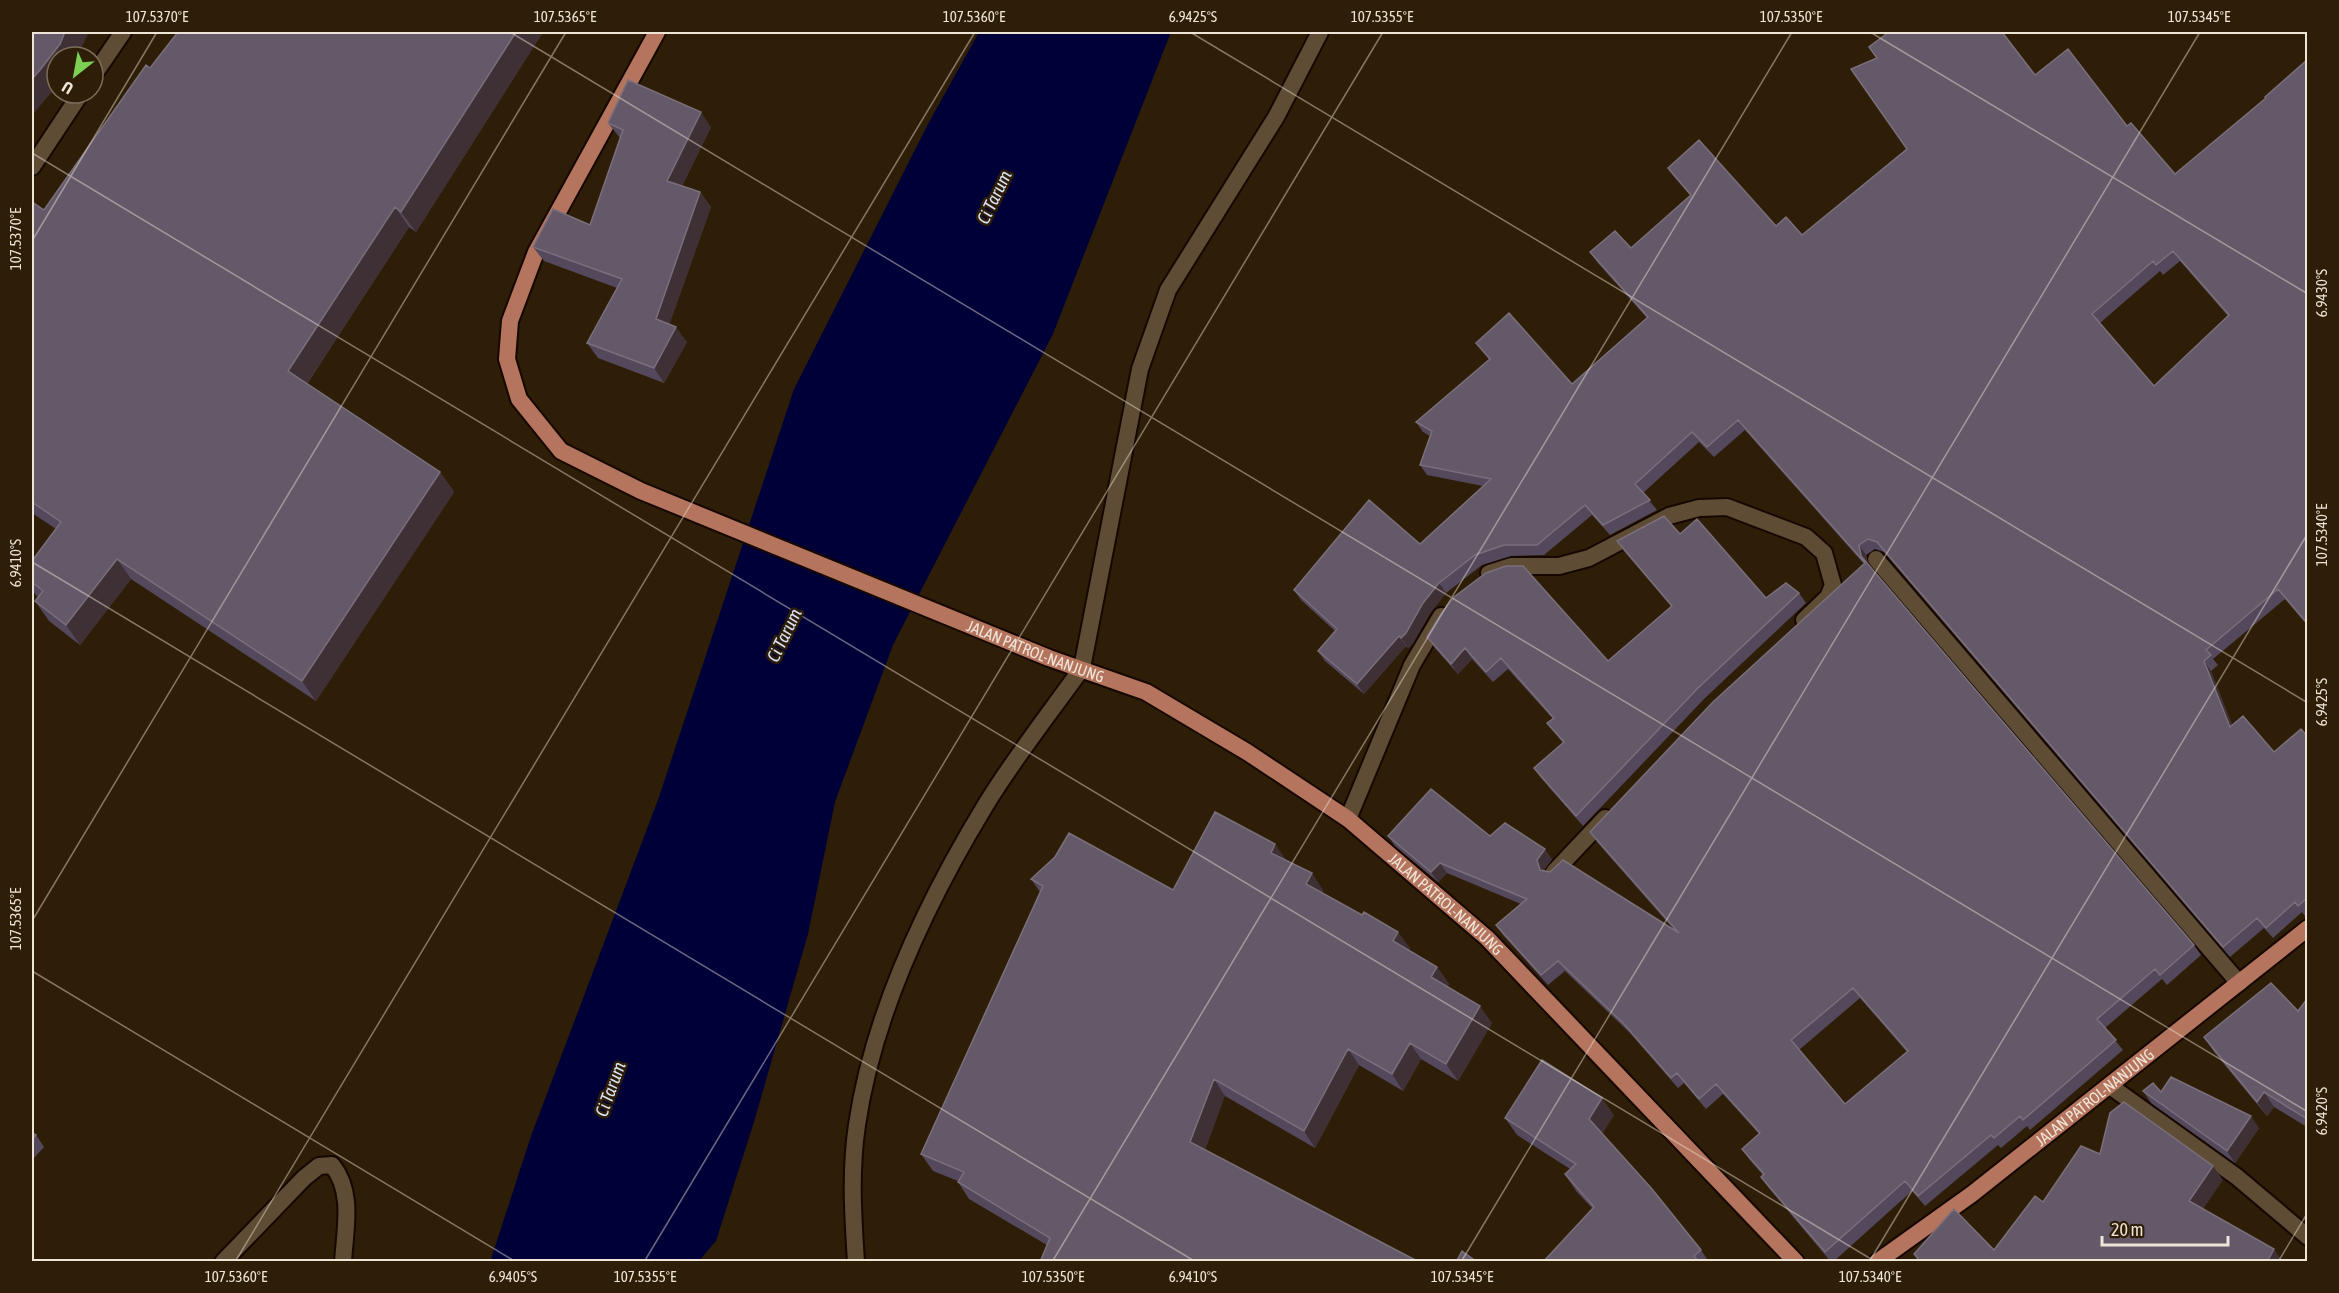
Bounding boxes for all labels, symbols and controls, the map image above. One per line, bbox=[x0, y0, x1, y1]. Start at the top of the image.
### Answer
text: 107.5370°E bbox=[126, 8, 189, 25]
text: 107.5365°E bbox=[534, 8, 597, 25]
text: 107.5360°E bbox=[943, 8, 1006, 25]
text: 6.9425°S bbox=[1169, 8, 1217, 25]
text: 107.5355°E bbox=[1351, 8, 1414, 25]
text: 107.5350°E bbox=[1760, 8, 1823, 25]
text: 107.5345°E bbox=[2168, 8, 2231, 25]
north arrow bbox=[45, 45, 105, 105]
text: U bbox=[59, 78, 76, 98]
water label: Ci Tarum bbox=[972, 167, 1016, 227]
text: 107.5370°E bbox=[7, 207, 24, 270]
text: 6.9430°S bbox=[2313, 269, 2330, 317]
text: 107.5340°E bbox=[2313, 503, 2330, 566]
text: 6.9410°S bbox=[7, 539, 24, 587]
water label: Ci Tarum bbox=[762, 605, 806, 665]
street label: JALAN PATROL-NANJUNG bbox=[964, 616, 1107, 686]
text: 6.9425°S bbox=[2313, 678, 2330, 726]
street label: JALAN PATROL-NANJUNG bbox=[1385, 849, 1507, 958]
text: 107.5365°E bbox=[7, 887, 24, 950]
street label: JALAN PATROL-NANJUNG bbox=[2032, 1045, 2157, 1149]
water label: Ci Tarum bbox=[590, 1059, 630, 1119]
text: 6.9420°S bbox=[2313, 1087, 2330, 1135]
scale bar bbox=[2102, 1209, 2228, 1247]
text: 20 m bbox=[2111, 1219, 2143, 1240]
text: 107.5360°E bbox=[205, 1268, 268, 1285]
text: 6.9405°S bbox=[489, 1268, 537, 1285]
text: 107.5355°E bbox=[614, 1268, 677, 1285]
text: 107.5350°E bbox=[1022, 1268, 1085, 1285]
text: 6.9410°S bbox=[1169, 1268, 1217, 1285]
text: 107.5345°E bbox=[1431, 1268, 1494, 1285]
text: 107.5340°E bbox=[1839, 1268, 1902, 1285]

